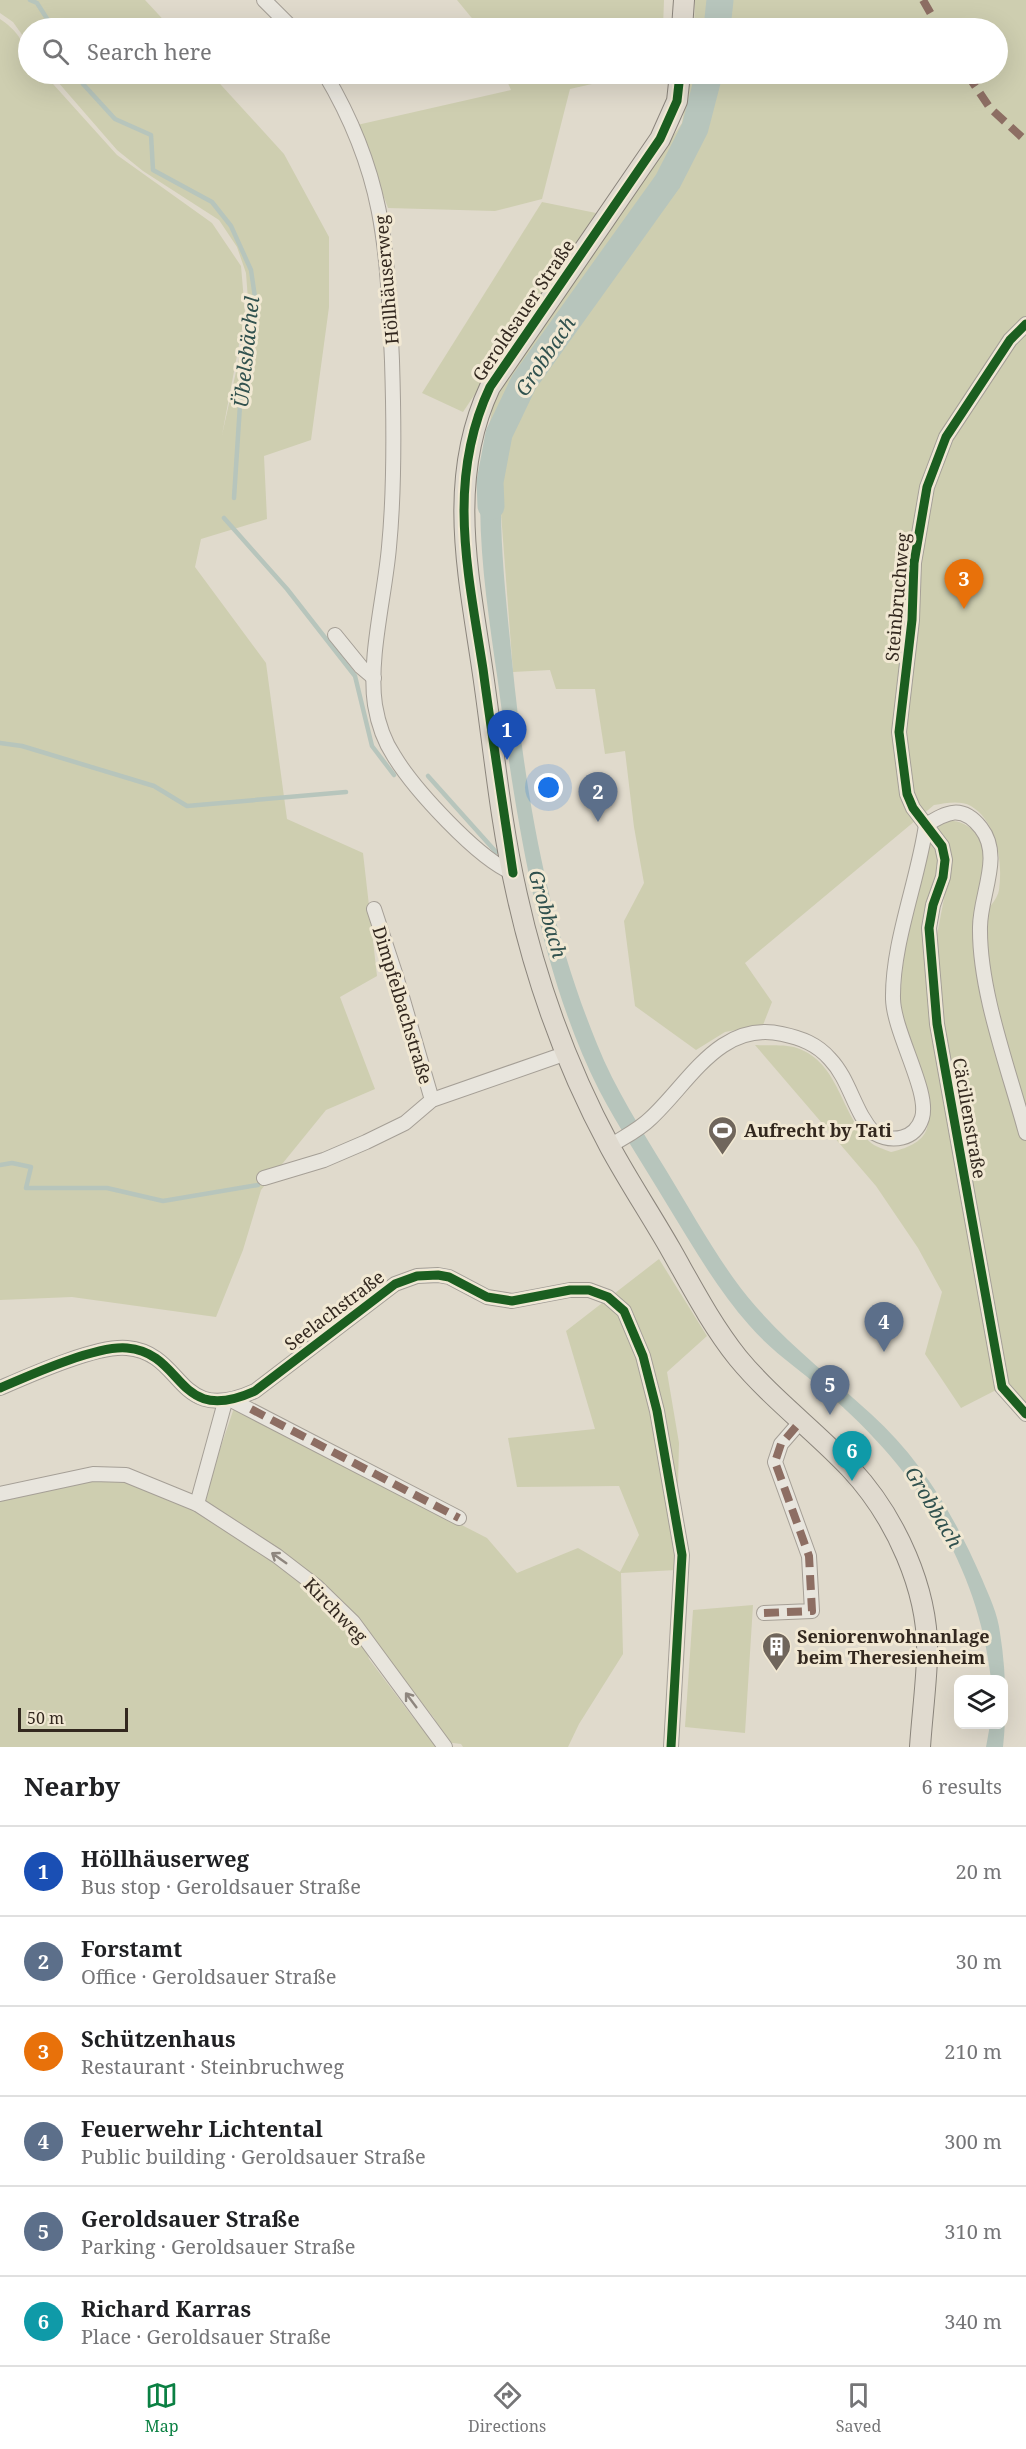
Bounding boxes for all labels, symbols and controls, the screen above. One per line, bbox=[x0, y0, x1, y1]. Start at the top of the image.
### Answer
search box bbox=[18, 18, 1008, 84]
icon: search bbox=[39, 35, 72, 68]
text: Search here bbox=[87, 36, 212, 66]
street label: Höllhäuserweg bbox=[368, 214, 404, 346]
street label: Geroldsauer Straße bbox=[467, 234, 579, 386]
water label: Übelsbächel bbox=[227, 295, 265, 409]
water label: Grobbach bbox=[509, 311, 582, 401]
street label: Steinbruchweg bbox=[879, 531, 915, 662]
pin: 3 bbox=[944, 560, 984, 609]
pin: 1 bbox=[488, 710, 526, 760]
pin: 2 bbox=[578, 772, 618, 822]
your location bbox=[534, 773, 563, 802]
water label: Grobbach bbox=[523, 867, 573, 961]
street label: Dimpfelbachstraße bbox=[368, 923, 438, 1087]
street label: Cäcilienstraße bbox=[948, 1056, 992, 1180]
sports icon: Aufrecht by Tati bbox=[707, 1114, 739, 1156]
place label: Aufrecht by Tati bbox=[744, 1118, 892, 1142]
street label: Seelachstraße bbox=[279, 1265, 389, 1355]
pin: 4 bbox=[864, 1302, 904, 1352]
pin: 5 bbox=[810, 1366, 850, 1415]
pin: 6 bbox=[832, 1432, 872, 1481]
water label: Grobbach bbox=[899, 1461, 969, 1553]
one-way arrow bbox=[271, 1552, 287, 1564]
street label: Kirchweg bbox=[299, 1572, 373, 1648]
place label: Seniorenwohnanlage beim Theresienheim bbox=[797, 1624, 990, 1669]
building icon: Seniorenwohnanlage beim Theresienheim bbox=[760, 1630, 792, 1672]
map controls bbox=[954, 1675, 1008, 1729]
button: layers bbox=[954, 1675, 1008, 1729]
one-way arrow bbox=[405, 1692, 417, 1708]
scale bar bbox=[18, 1705, 128, 1732]
text: 50 m bbox=[27, 1707, 64, 1729]
text: Nearby bbox=[24, 1768, 120, 1804]
text: 6 results bbox=[922, 1773, 1002, 1800]
text: Höllhäuserweg bbox=[81, 1843, 249, 1873]
text: 1 bbox=[38, 1858, 49, 1885]
text: 20 m bbox=[956, 1858, 1002, 1885]
text: Bus stop · Geroldsauer Straße bbox=[81, 1873, 361, 1900]
text: Forstamt bbox=[81, 1933, 182, 1963]
text: 2 bbox=[38, 1948, 49, 1975]
text: 30 m bbox=[956, 1948, 1002, 1975]
text: Office · Geroldsauer Straße bbox=[81, 1963, 336, 1990]
text: Schützenhaus bbox=[81, 2023, 236, 2053]
text: 3 bbox=[38, 2038, 49, 2065]
text: 210 m bbox=[944, 2038, 1002, 2065]
text: Restaurant · Steinbruchweg bbox=[81, 2053, 344, 2080]
text: Feuerwehr Lichtental bbox=[81, 2113, 323, 2143]
text: 4 bbox=[38, 2128, 49, 2155]
text: 300 m bbox=[944, 2128, 1002, 2155]
text: Public building · Geroldsauer Straße bbox=[81, 2143, 426, 2170]
text: Geroldsauer Straße bbox=[81, 2203, 300, 2233]
text: 5 bbox=[38, 2218, 49, 2245]
text: 310 m bbox=[944, 2218, 1002, 2245]
text: Parking · Geroldsauer Straße bbox=[81, 2233, 355, 2260]
text: Richard Karras bbox=[81, 2293, 251, 2323]
text: 6 bbox=[38, 2308, 49, 2335]
text: 340 m bbox=[944, 2308, 1002, 2335]
text: Place · Geroldsauer Straße bbox=[81, 2323, 331, 2350]
tab: Map bbox=[145, 2379, 179, 2437]
tab: Directions bbox=[468, 2379, 546, 2437]
tab: Saved bbox=[836, 2379, 881, 2437]

